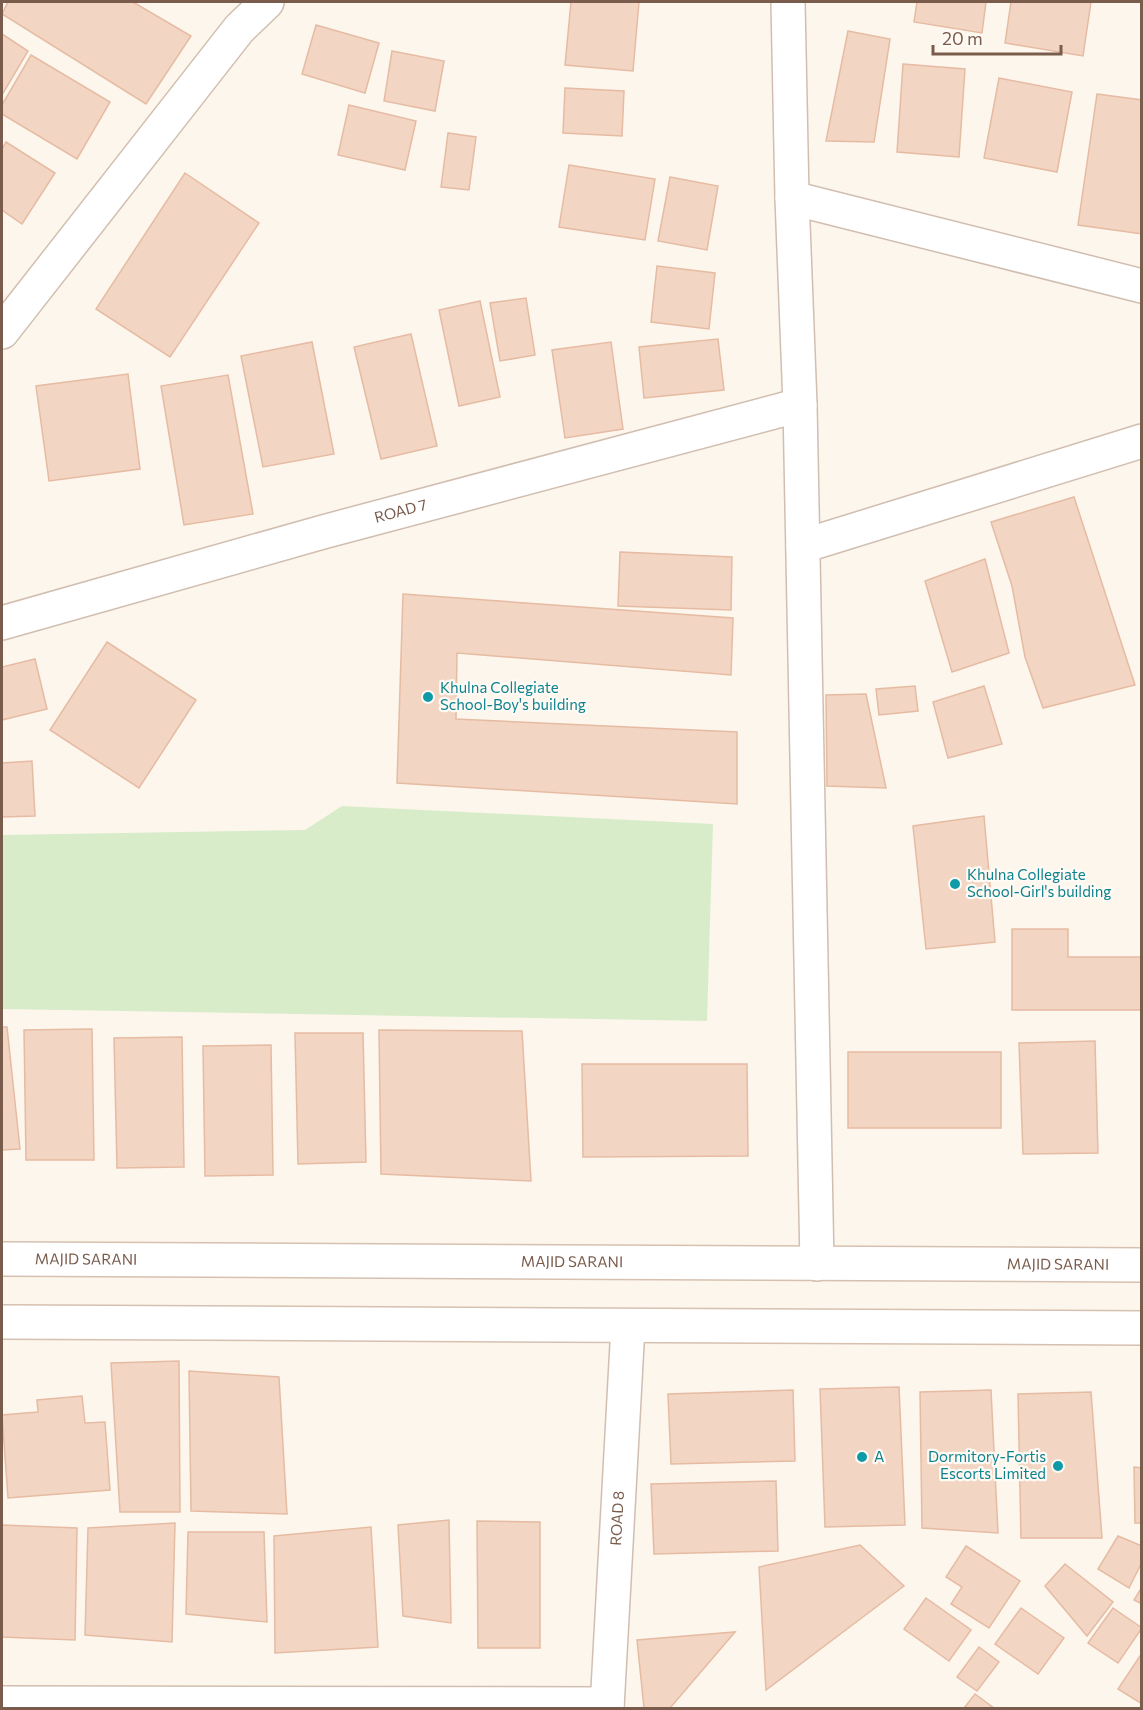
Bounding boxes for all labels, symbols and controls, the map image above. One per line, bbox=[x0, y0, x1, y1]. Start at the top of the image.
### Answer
scale bar bbox=[933, 18, 1060, 56]
text: 20 m bbox=[942, 27, 983, 49]
street label: ROAD 7 bbox=[372, 495, 429, 526]
place label: Khulna Collegiate School-Boy's building bbox=[440, 678, 586, 713]
marker: Khulna Collegiate School-Boy's building bbox=[421, 690, 435, 704]
place label: Khulna Collegiate School-Girl's building bbox=[967, 865, 1111, 900]
marker: Khulna Collegiate School-Girl's building bbox=[948, 877, 962, 891]
street label: MAJID SARANI bbox=[35, 1249, 137, 1268]
street label: MAJID SARANI bbox=[521, 1252, 623, 1270]
street label: MAJID SARANI bbox=[1007, 1254, 1109, 1273]
place label: A bbox=[874, 1447, 884, 1465]
place label: Dormitory-Fortis Escorts Limited bbox=[928, 1447, 1046, 1482]
marker: A bbox=[855, 1450, 869, 1464]
marker: Dormitory-Fortis Escorts Limited bbox=[1051, 1459, 1065, 1473]
street label: ROAD 8 bbox=[606, 1490, 627, 1546]

